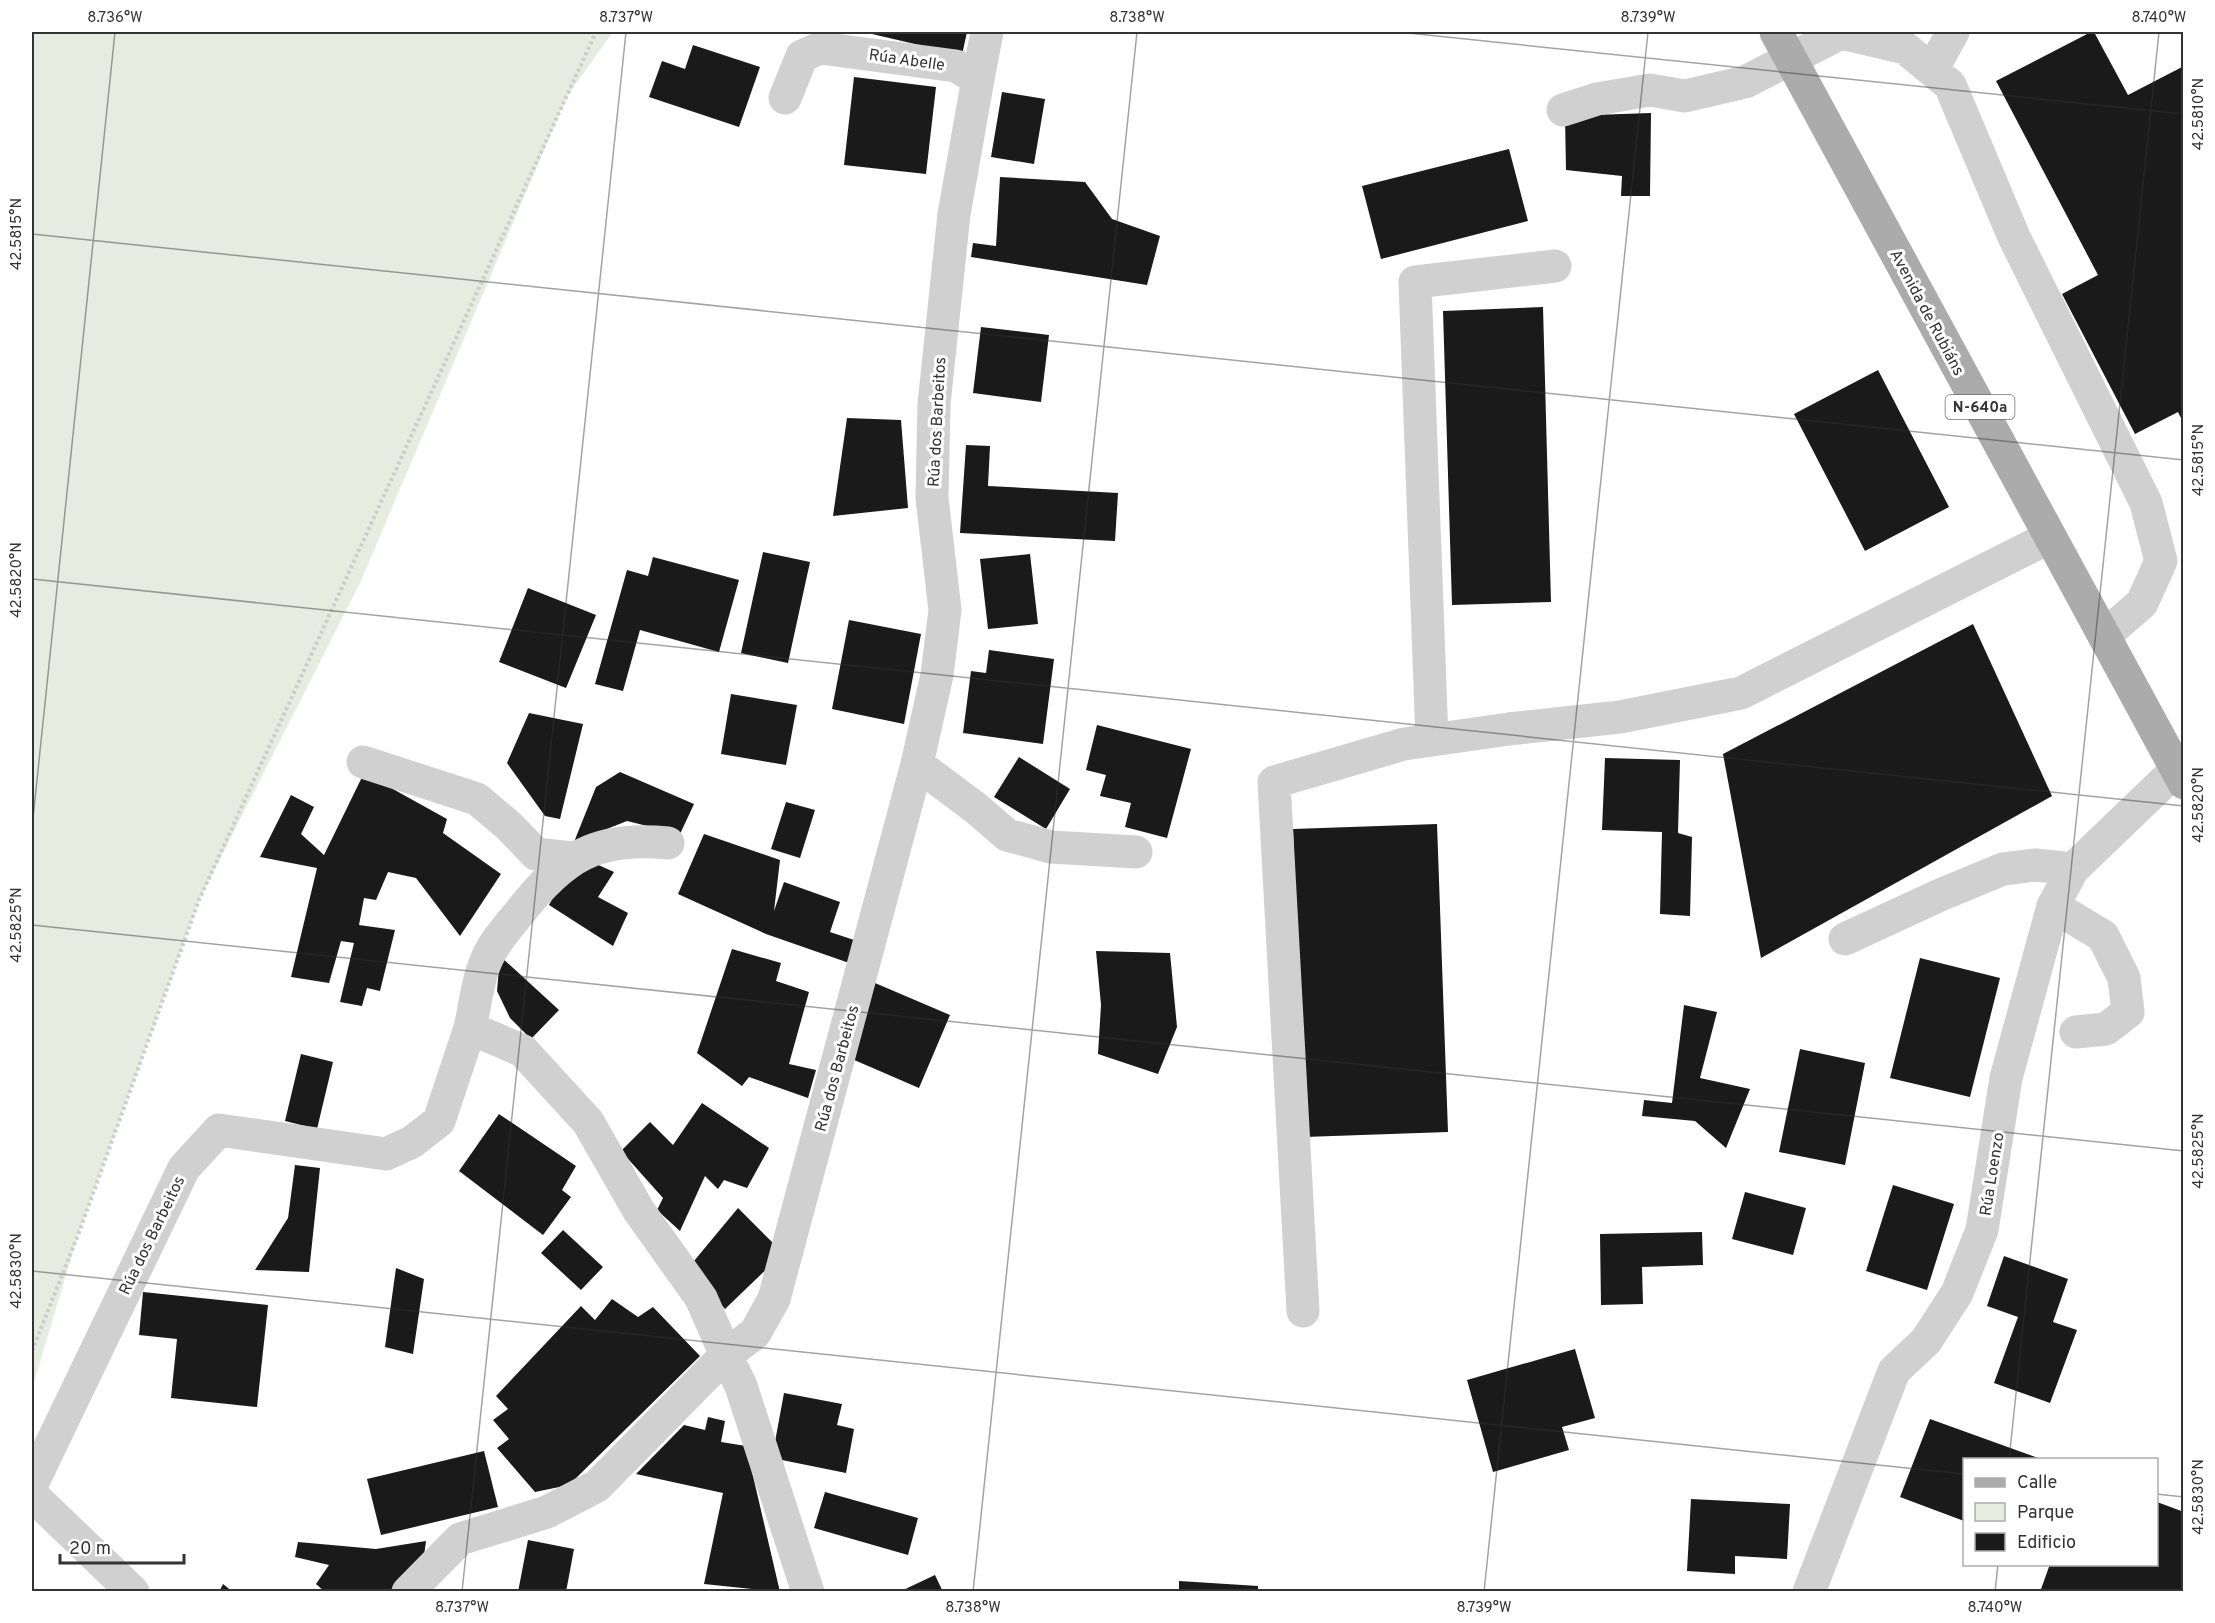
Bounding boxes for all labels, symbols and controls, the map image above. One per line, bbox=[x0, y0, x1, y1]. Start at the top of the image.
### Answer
text: 8.736°W bbox=[87, 9, 143, 28]
text: 8.737°W bbox=[599, 9, 653, 28]
text: 8.738°W bbox=[1109, 9, 1165, 28]
text: 8.739°W bbox=[1621, 9, 1676, 28]
text: 8.740°W bbox=[2132, 9, 2186, 28]
street label: Rúa Abelle bbox=[867, 46, 946, 76]
text: 42.5810°N bbox=[2190, 78, 2209, 150]
text: 42.5815°N bbox=[8, 198, 27, 270]
street label: Avenida de Rubiáns bbox=[1885, 246, 1968, 379]
street label: Rúa dos Barbeitos bbox=[925, 357, 951, 488]
road number: N-640a bbox=[1946, 395, 2014, 419]
text: 42.5815°N bbox=[2190, 424, 2209, 496]
text: 42.5820°N bbox=[8, 542, 27, 618]
text: 42.5820°N bbox=[2190, 767, 2209, 843]
text: 42.5825°N bbox=[8, 887, 27, 963]
street label: Rúa dos Barbeitos bbox=[811, 1003, 864, 1134]
text: 42.5825°N bbox=[2190, 1113, 2209, 1189]
street label: Rúa Loenzo bbox=[1977, 1131, 2009, 1218]
street label: Rúa dos Barbeitos bbox=[115, 1173, 190, 1299]
text: 42.5830°N bbox=[8, 1233, 27, 1309]
legend bbox=[1963, 1458, 2158, 1566]
text: 42.5830°N bbox=[2190, 1459, 2209, 1535]
text: Calle bbox=[2017, 1472, 2057, 1495]
text: Parque bbox=[2017, 1502, 2074, 1525]
scale bar bbox=[60, 1527, 184, 1565]
text: Edificio bbox=[2017, 1532, 2076, 1555]
text: 20 m bbox=[69, 1538, 111, 1561]
text: 8.737°W bbox=[435, 1599, 489, 1618]
text: 8.738°W bbox=[945, 1599, 1001, 1618]
text: 8.739°W bbox=[1457, 1599, 1512, 1618]
text: 8.740°W bbox=[1968, 1599, 2022, 1618]

